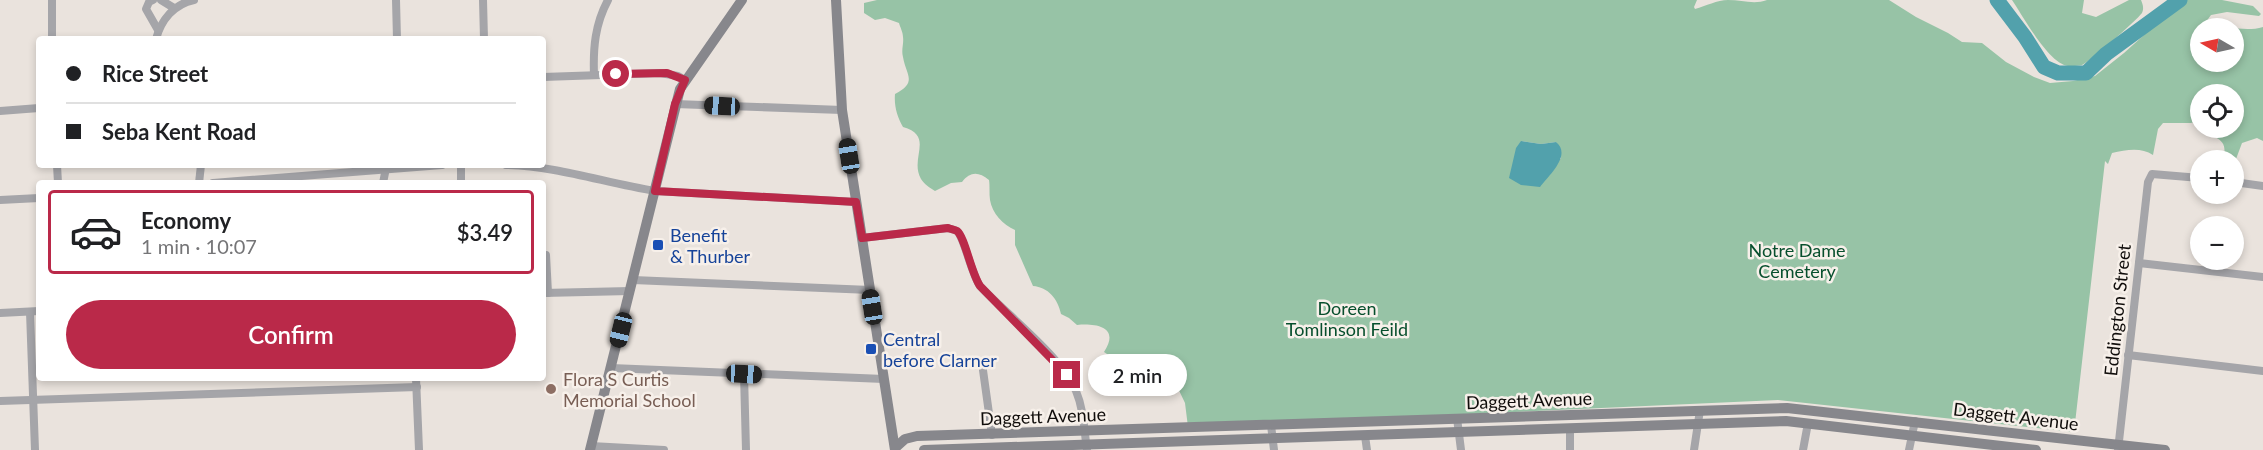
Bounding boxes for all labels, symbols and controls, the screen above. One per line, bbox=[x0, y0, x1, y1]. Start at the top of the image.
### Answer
north arrow bbox=[2190, 18, 2244, 72]
map controls bbox=[2190, 18, 2244, 270]
text: Rice Street bbox=[102, 60, 208, 87]
route start bbox=[602, 60, 629, 87]
button: locate bbox=[2190, 84, 2244, 138]
car bbox=[704, 96, 740, 116]
text: Seba Kent Road bbox=[102, 118, 256, 145]
car bbox=[837, 137, 861, 175]
button: + bbox=[2190, 150, 2244, 204]
icon: car bbox=[69, 205, 123, 259]
text: Economy bbox=[141, 207, 231, 234]
button: − bbox=[2190, 216, 2244, 270]
text: $3.49 bbox=[457, 219, 513, 246]
place label: Benefit & Thurber bbox=[670, 224, 751, 267]
text: 1 min · 10:07 bbox=[141, 234, 257, 258]
marker: Benefit & Thurber bbox=[651, 238, 665, 252]
park label: Notre Dame Cemetery bbox=[1749, 239, 1845, 282]
street label: Eddington Street bbox=[2099, 242, 2135, 377]
car bbox=[860, 288, 884, 326]
park label: Doreen Tomlinson Feild bbox=[1286, 297, 1408, 340]
button: Confirm bbox=[66, 300, 516, 369]
car bbox=[608, 310, 634, 350]
place label: Central before Clarner bbox=[883, 328, 997, 371]
marker: Central before Clarner bbox=[864, 342, 878, 356]
callout: 2 min bbox=[1088, 354, 1187, 396]
route end bbox=[1053, 361, 1080, 388]
text: 2 min bbox=[1113, 363, 1162, 387]
car bbox=[726, 364, 762, 384]
place label: Flora S Curtis Memorial School bbox=[563, 368, 696, 411]
marker: Flora S Curtis Memorial School bbox=[544, 382, 558, 396]
street label: Daggett Avenue bbox=[1466, 387, 1592, 413]
street label: Daggett Avenue bbox=[1952, 397, 2080, 435]
street label: Daggett Avenue bbox=[980, 403, 1106, 429]

